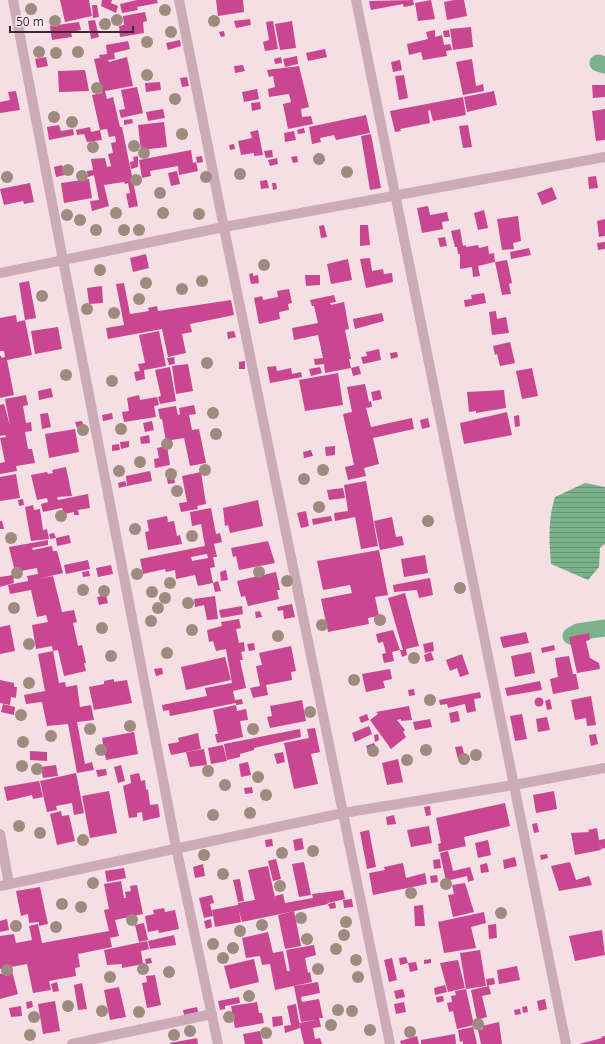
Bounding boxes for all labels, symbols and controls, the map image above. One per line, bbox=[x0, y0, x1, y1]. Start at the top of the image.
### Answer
scale bar bbox=[10, 8, 133, 34]
text: 50 m bbox=[16, 13, 44, 30]

